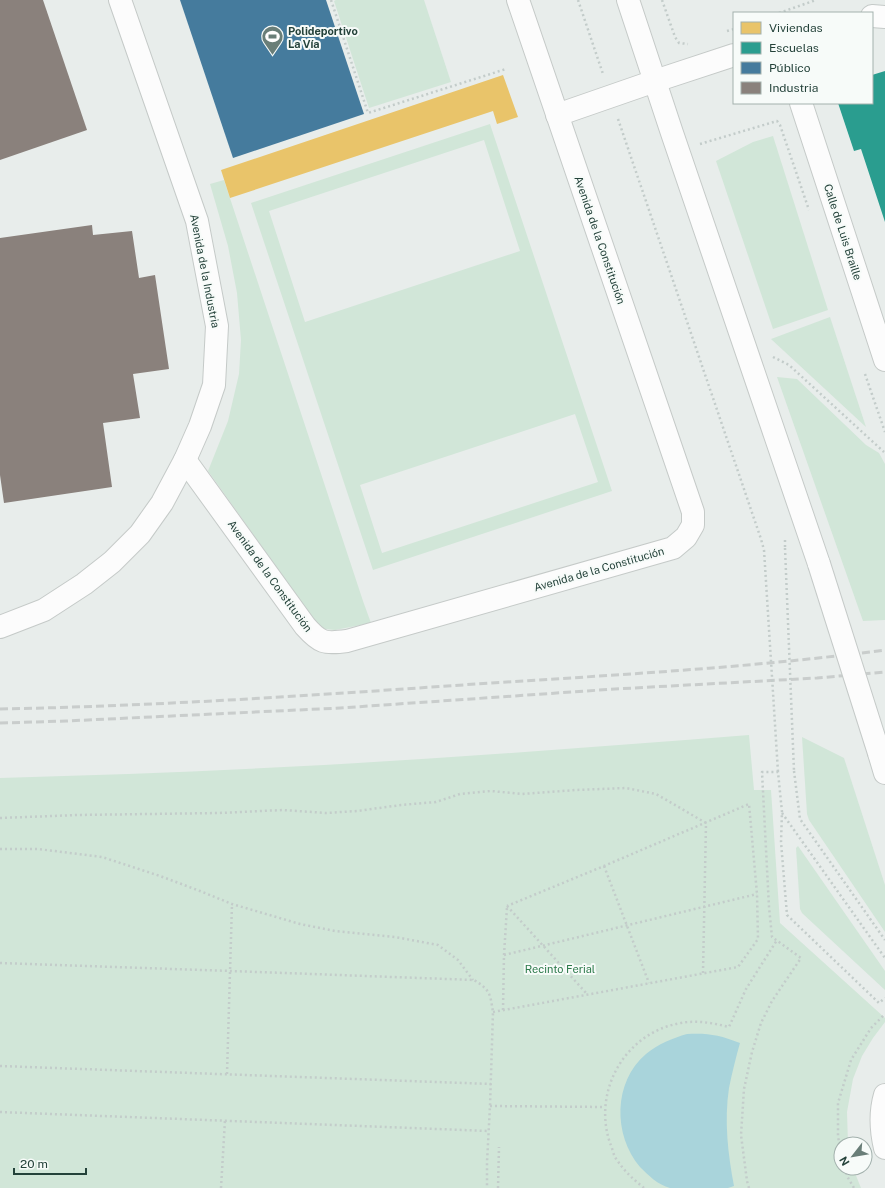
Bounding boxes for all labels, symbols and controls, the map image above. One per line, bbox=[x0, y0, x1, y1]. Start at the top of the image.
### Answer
legend bbox=[733, 12, 873, 104]
text: Viviendas bbox=[769, 21, 823, 35]
sports icon: Polideportivo La Vía bbox=[259, 24, 285, 57]
place label: Polideportivo La Vía bbox=[288, 25, 358, 50]
text: Escuelas bbox=[769, 41, 819, 55]
text: Público bbox=[769, 61, 811, 75]
text: Industria bbox=[769, 81, 818, 95]
street label: Avenida de la Constitución bbox=[572, 174, 628, 306]
street label: Calle de Luis Braille bbox=[822, 182, 864, 282]
street label: Avenida de la Industria bbox=[188, 213, 222, 329]
street label: Avenida de la Constitución bbox=[226, 518, 314, 634]
street label: Avenida de la Constitución bbox=[533, 545, 665, 593]
park label: Recinto Ferial bbox=[525, 963, 595, 975]
north arrow bbox=[833, 1136, 873, 1176]
scale bar bbox=[14, 1150, 86, 1176]
text: N bbox=[837, 1154, 852, 1168]
text: 20 m bbox=[20, 1157, 48, 1171]

